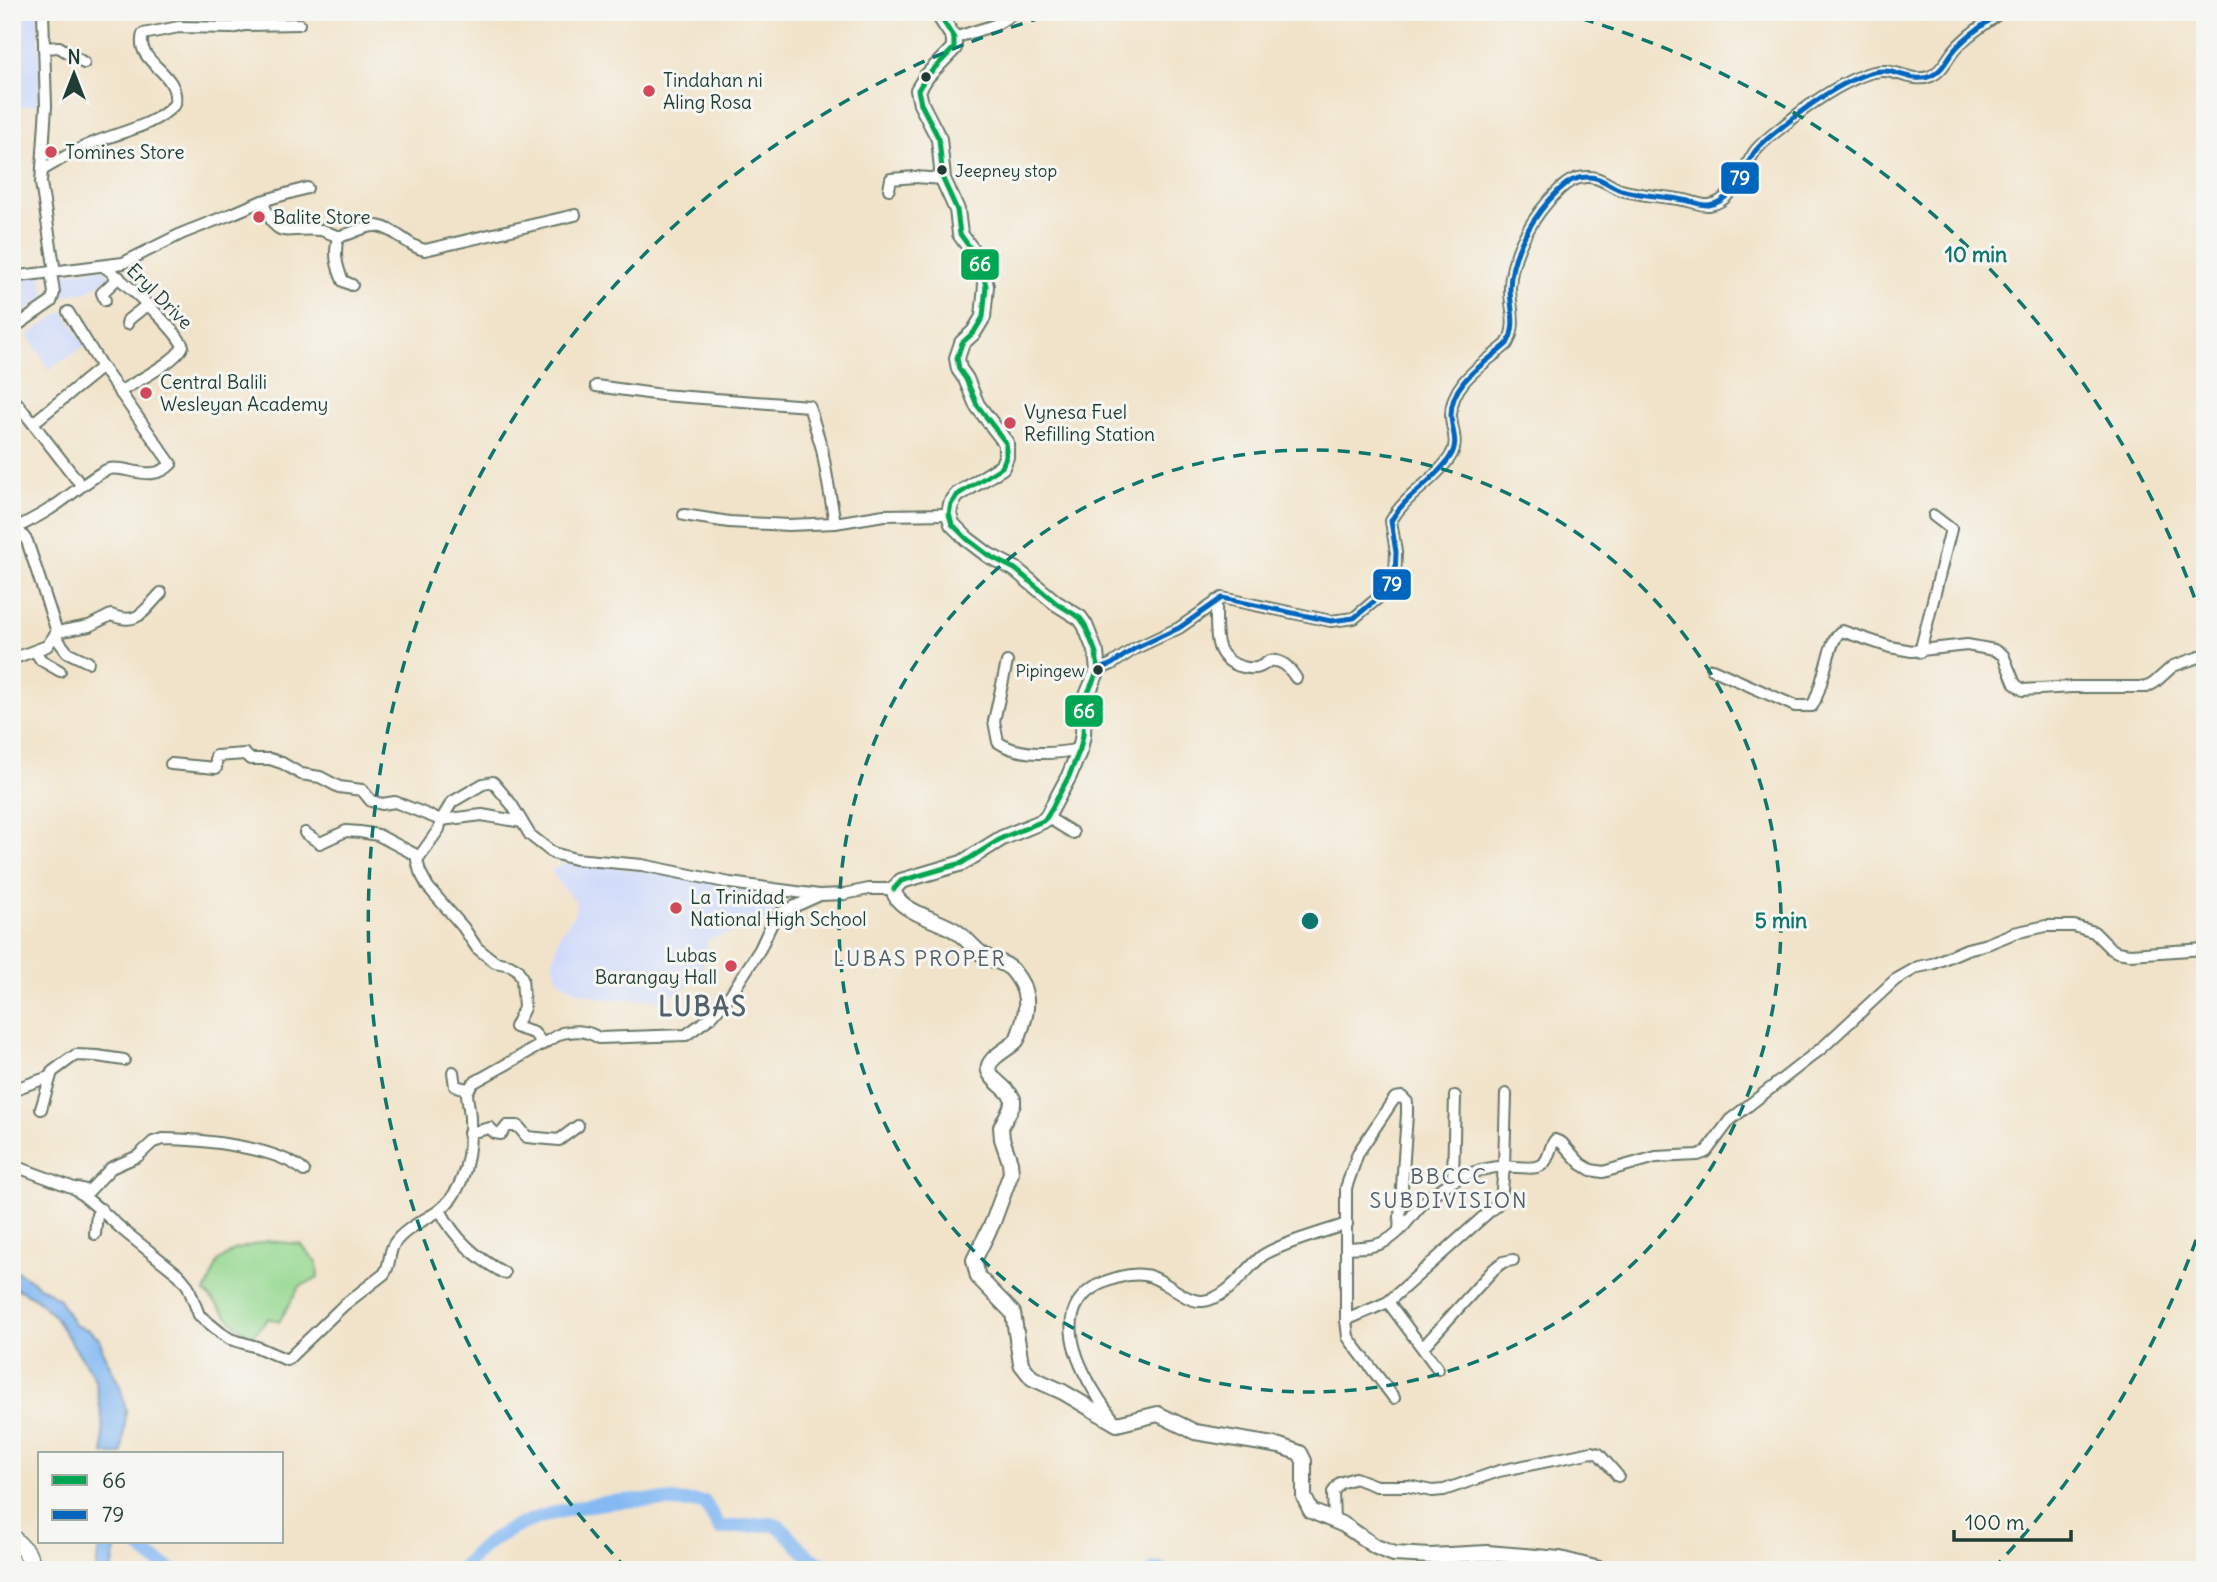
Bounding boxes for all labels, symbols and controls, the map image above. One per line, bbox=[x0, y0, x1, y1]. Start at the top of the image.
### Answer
north arrow bbox=[38, 38, 108, 108]
text: N bbox=[67, 45, 81, 69]
place label: Tindahan ni Aling Rosa bbox=[663, 68, 763, 114]
unlabelled marker bbox=[919, 70, 933, 84]
marker: Tindahan ni Aling Rosa bbox=[641, 83, 657, 99]
place label: Tomines Store bbox=[65, 140, 184, 164]
marker: Tomines Store bbox=[43, 144, 59, 160]
place label: Jeepney stop bbox=[955, 160, 1057, 182]
line badge: 79 bbox=[1720, 161, 1760, 195]
marker: Jeepney stop bbox=[935, 163, 949, 177]
text: 79 bbox=[1730, 166, 1750, 190]
place label: Balite Store bbox=[273, 205, 371, 229]
marker: Balite Store bbox=[251, 209, 267, 225]
text: 10 min bbox=[1945, 241, 2007, 268]
line badge: 66 bbox=[960, 248, 1000, 281]
text: 66 bbox=[969, 252, 991, 276]
street label: Eryl Drive bbox=[122, 258, 198, 334]
place label: Central Balili Wesleyan Academy bbox=[160, 370, 328, 416]
marker: Central Balili Wesleyan Academy bbox=[138, 385, 154, 401]
place label: Vynesa Fuel Refilling Station bbox=[1024, 400, 1155, 446]
marker: Vynesa Fuel Refilling Station bbox=[1002, 415, 1018, 431]
line badge: 79 bbox=[1372, 568, 1412, 601]
text: 79 bbox=[1382, 572, 1402, 596]
place label: Pipingew bbox=[1016, 660, 1085, 682]
marker: Pipingew bbox=[1091, 663, 1105, 677]
line badge: 66 bbox=[1064, 694, 1104, 728]
text: 66 bbox=[1073, 699, 1095, 723]
place label: La Trinidad National High School bbox=[690, 885, 867, 931]
marker: La Trinidad National High School bbox=[668, 900, 684, 916]
text: 5 min bbox=[1755, 907, 1807, 934]
centre of rings bbox=[1298, 909, 1322, 933]
place label: Lubas Barangay Hall bbox=[595, 943, 717, 989]
district label: LUBAS PROPER bbox=[833, 945, 1007, 972]
marker: Lubas Barangay Hall bbox=[723, 958, 739, 974]
district label: LUBAS bbox=[658, 990, 748, 1023]
district label: BBCCC SUBDIVISION bbox=[1370, 1163, 1528, 1214]
legend bbox=[38, 1452, 284, 1544]
text: 66 bbox=[102, 1467, 126, 1494]
scale bar bbox=[1954, 1498, 2072, 1542]
text: 79 bbox=[102, 1501, 124, 1528]
text: 100 m bbox=[1965, 1509, 2024, 1536]

